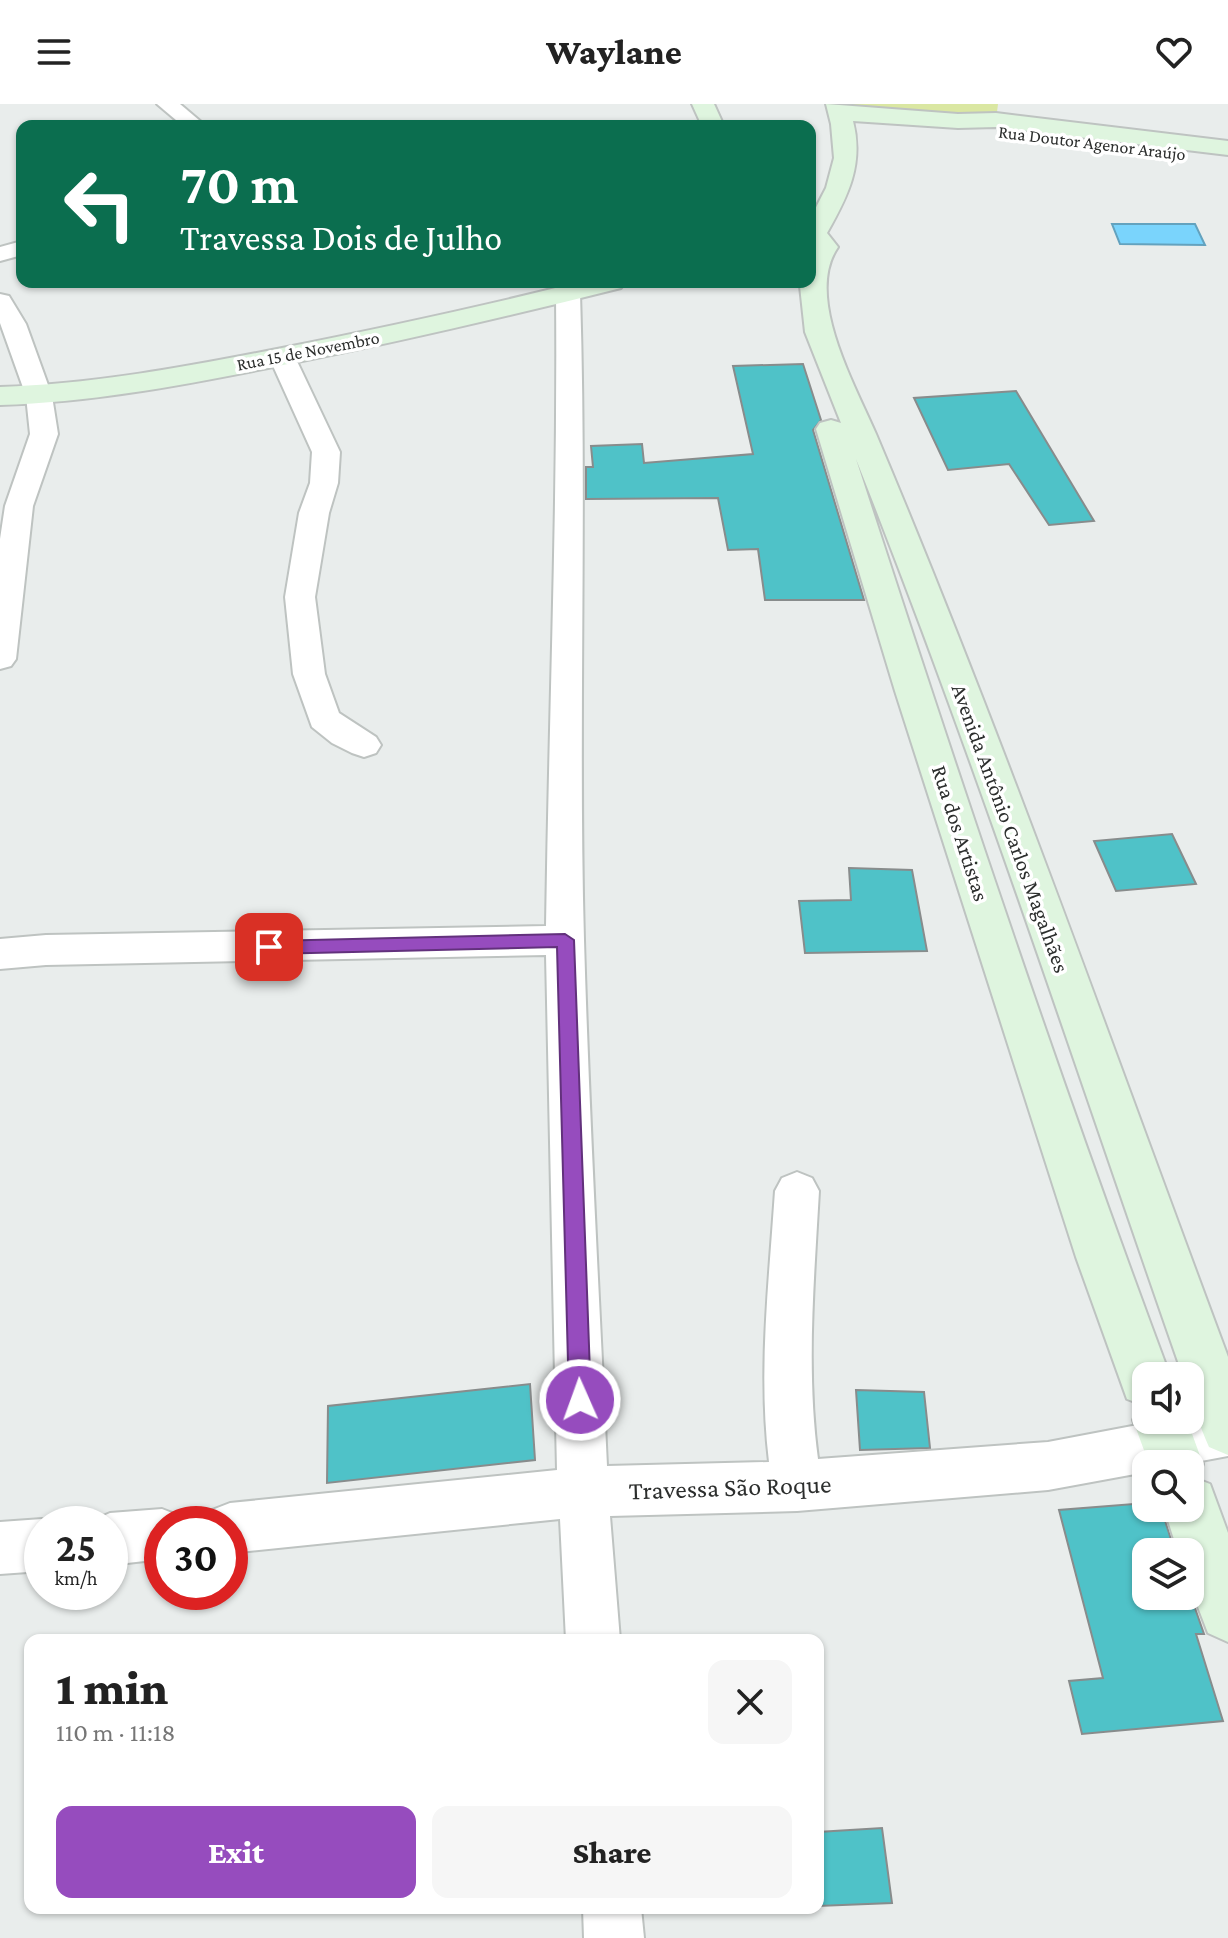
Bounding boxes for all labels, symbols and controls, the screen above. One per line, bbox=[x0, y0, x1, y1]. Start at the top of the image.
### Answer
icon: menu bbox=[32, 30, 76, 74]
icon: heart bbox=[1152, 30, 1196, 74]
text: Waylane bbox=[546, 32, 682, 72]
street label: Rua Doutor Agenor Araújo bbox=[997, 122, 1187, 165]
icon: left bbox=[48, 152, 152, 256]
text: 70 m bbox=[180, 153, 299, 215]
text: Travessa Dois de Julho bbox=[180, 218, 502, 258]
street label: Rua 15 de Novembro bbox=[235, 327, 381, 375]
street label: Avenida Antônio Carlos Magalhães bbox=[947, 680, 1075, 976]
street label: Rua dos Artistas bbox=[927, 762, 994, 904]
pin bbox=[235, 913, 303, 981]
icon: arrive bbox=[247, 925, 291, 969]
position arrow bbox=[538, 1358, 622, 1442]
map controls bbox=[1132, 1362, 1204, 1610]
button: sound bbox=[1132, 1362, 1204, 1434]
button: search bbox=[1132, 1450, 1204, 1522]
street label: Travessa São Roque bbox=[628, 1469, 832, 1506]
speed limit sign: 30 bbox=[144, 1506, 248, 1610]
text: 25 bbox=[56, 1525, 96, 1570]
button: layers bbox=[1132, 1538, 1204, 1610]
text: km/h bbox=[54, 1567, 98, 1589]
button: close bbox=[708, 1660, 792, 1744]
text: 1 min bbox=[56, 1661, 168, 1714]
text: 110 m · 11:18 bbox=[56, 1718, 176, 1747]
button: Exit bbox=[56, 1806, 416, 1898]
button: Share bbox=[432, 1806, 792, 1898]

